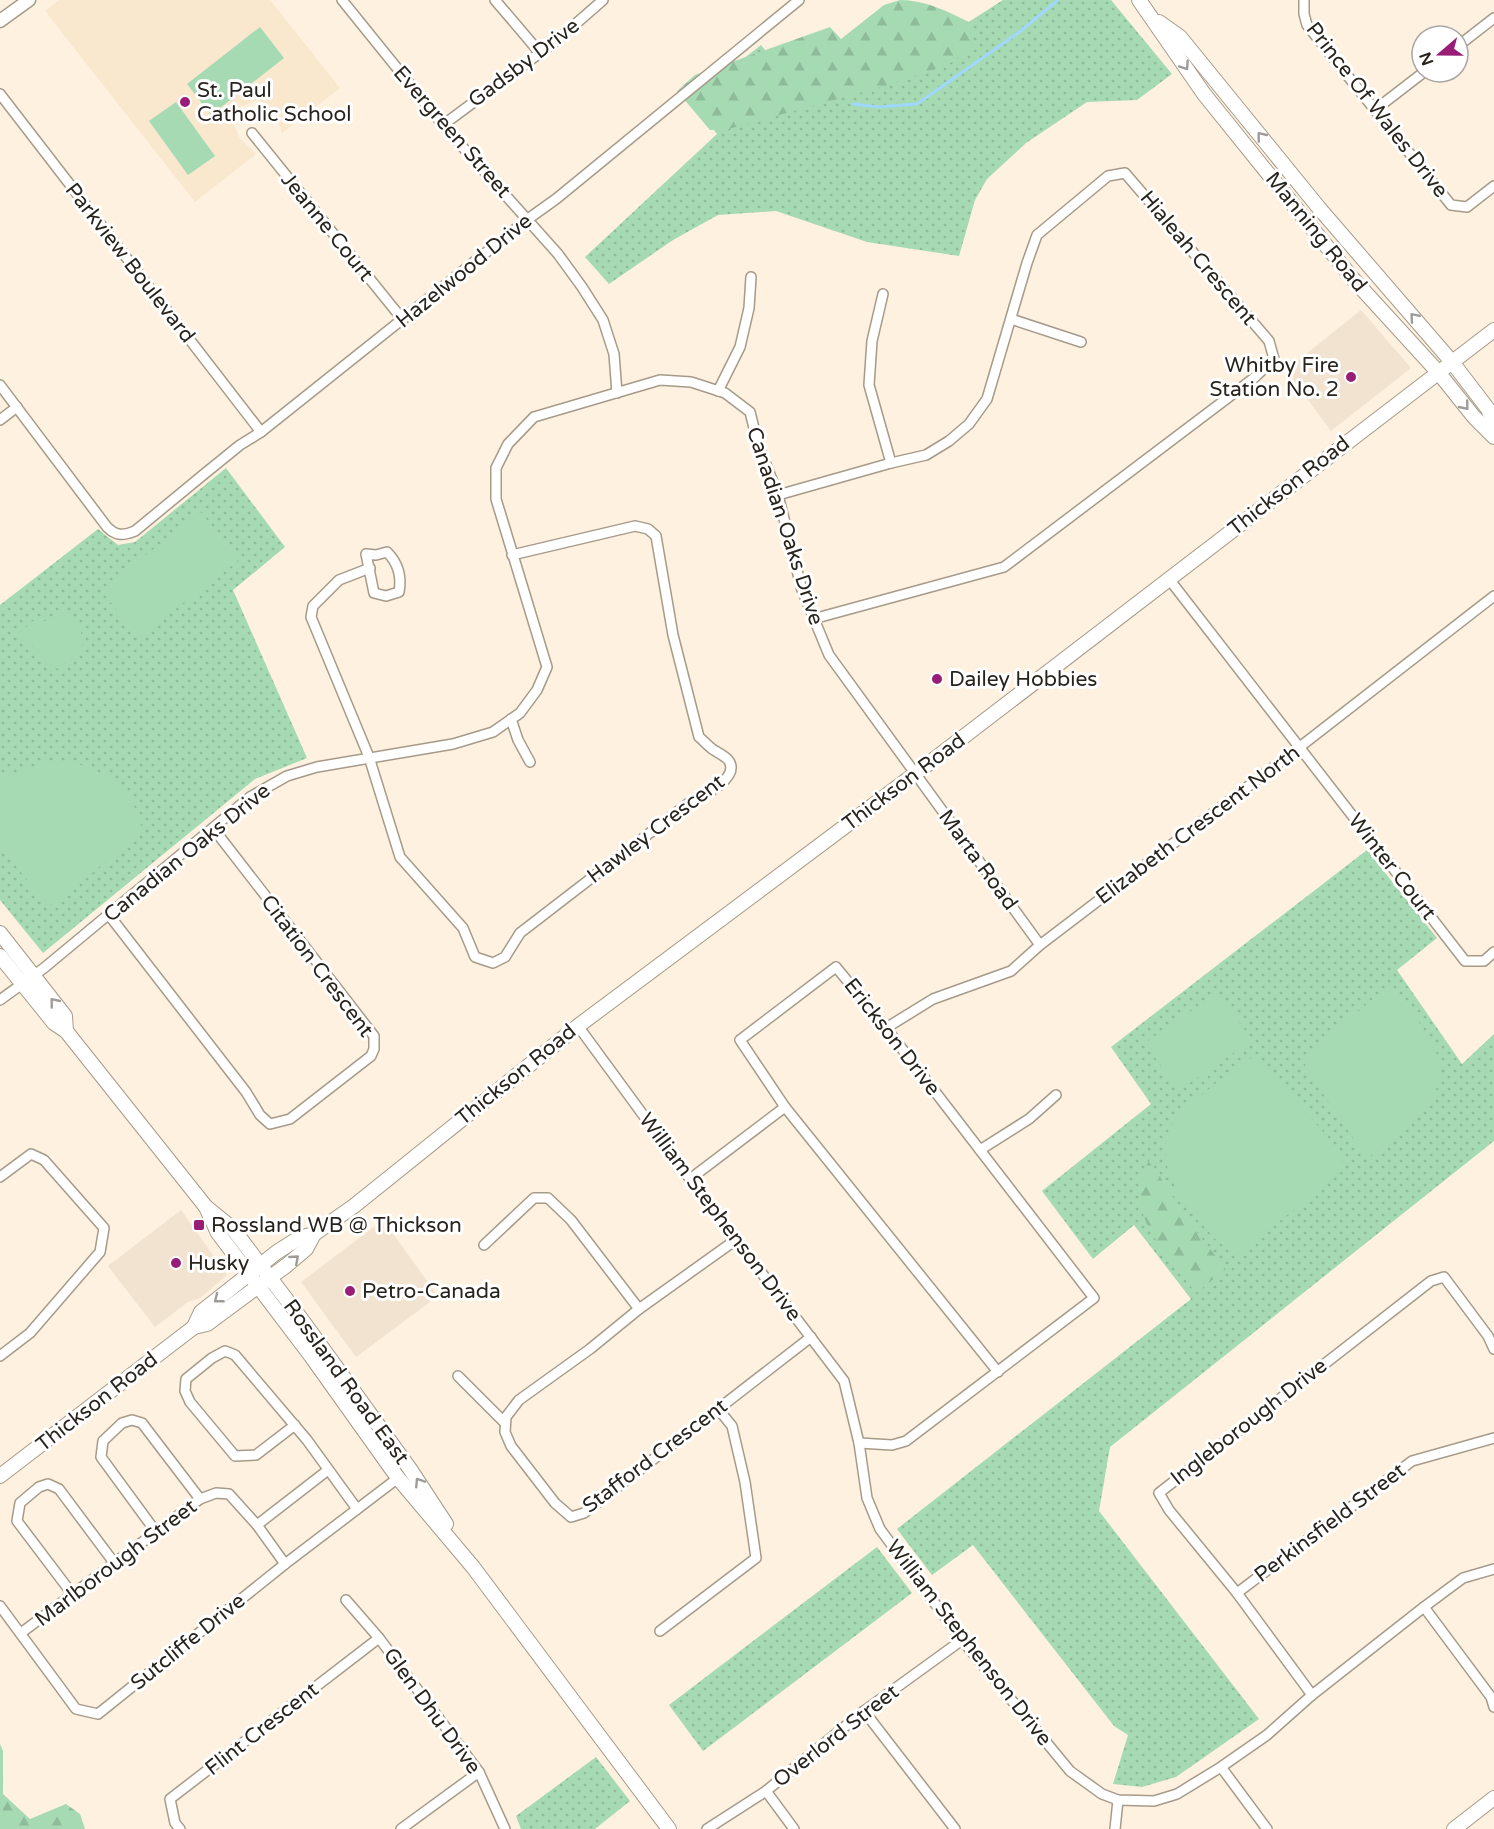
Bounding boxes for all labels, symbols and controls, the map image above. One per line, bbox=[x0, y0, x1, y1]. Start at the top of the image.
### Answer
street label: Gadsby Drive bbox=[464, 13, 585, 113]
street label: Prince Of Wales Drive bbox=[1301, 17, 1453, 203]
north arrow bbox=[1410, 24, 1470, 84]
text: N bbox=[1415, 49, 1438, 68]
one-way arrow bbox=[1177, 59, 1188, 70]
street label: Evergreen Street bbox=[388, 61, 516, 203]
place label: St. Paul Catholic School bbox=[197, 78, 352, 127]
marker: St. Paul Catholic School bbox=[178, 95, 192, 109]
one-way arrow bbox=[1257, 132, 1268, 143]
street label: Manning Road bbox=[1260, 167, 1372, 297]
street label: Jeanne Court bbox=[276, 168, 378, 286]
street label: Parkview Boulevard bbox=[60, 178, 200, 348]
street label: Hialeah Crescent bbox=[1135, 186, 1261, 330]
street label: Hazelwood Drive bbox=[391, 208, 537, 333]
one-way arrow bbox=[1410, 313, 1421, 324]
place label: Whitby Fire Station No. 2 bbox=[1209, 353, 1339, 402]
marker: Whitby Fire Station No. 2 bbox=[1344, 370, 1358, 384]
one-way arrow bbox=[1458, 399, 1469, 410]
street label: Canadian Oaks Drive bbox=[741, 424, 829, 628]
street label: Thickson Road bbox=[1223, 431, 1355, 541]
place label: Dailey Hobbies bbox=[949, 667, 1097, 692]
marker: Dailey Hobbies bbox=[930, 672, 944, 686]
street label: Thickson Road bbox=[838, 728, 970, 836]
street label: Elizabeth Crescent North bbox=[1091, 740, 1305, 910]
street label: Hawley Crescent bbox=[582, 769, 730, 889]
street label: Canadian Oaks Drive bbox=[99, 778, 275, 928]
street label: Marta Road bbox=[933, 805, 1023, 915]
street label: Winter Court bbox=[1343, 809, 1441, 925]
street label: Citation Crescent bbox=[255, 890, 379, 1042]
street label: Erickson Drive bbox=[838, 973, 946, 1101]
one-way arrow bbox=[50, 998, 61, 1009]
street label: Thickson Road bbox=[451, 1019, 581, 1131]
street label: William Stephenson Drive bbox=[634, 1108, 807, 1326]
place label: Rossland WB @ Thickson bbox=[211, 1213, 462, 1238]
marker: Rossland WB @ Thickson bbox=[192, 1218, 206, 1232]
place label: Husky bbox=[188, 1251, 249, 1276]
one-way arrow bbox=[288, 1255, 299, 1266]
marker: Husky bbox=[169, 1256, 183, 1270]
place label: Petro-Canada bbox=[362, 1279, 501, 1304]
marker: Petro-Canada bbox=[343, 1284, 357, 1298]
one-way arrow bbox=[214, 1291, 225, 1302]
street label: Rossland Road East bbox=[278, 1295, 414, 1469]
street label: Thickson Road bbox=[31, 1347, 163, 1457]
street label: Ingleborough Drive bbox=[1166, 1353, 1332, 1491]
street label: Stafford Crescent bbox=[578, 1393, 732, 1519]
street label: Perkinsfield Street bbox=[1250, 1458, 1410, 1588]
one-way arrow bbox=[415, 1478, 426, 1489]
street label: Marlborough Street bbox=[30, 1494, 202, 1632]
street label: William Stephenson Drive bbox=[881, 1535, 1057, 1751]
street label: Sutcliffe Drive bbox=[126, 1588, 250, 1696]
street label: Glen Dhu Drive bbox=[378, 1643, 486, 1779]
street label: Flint Crescent bbox=[200, 1677, 324, 1781]
street label: Overlord Street bbox=[768, 1679, 904, 1793]

